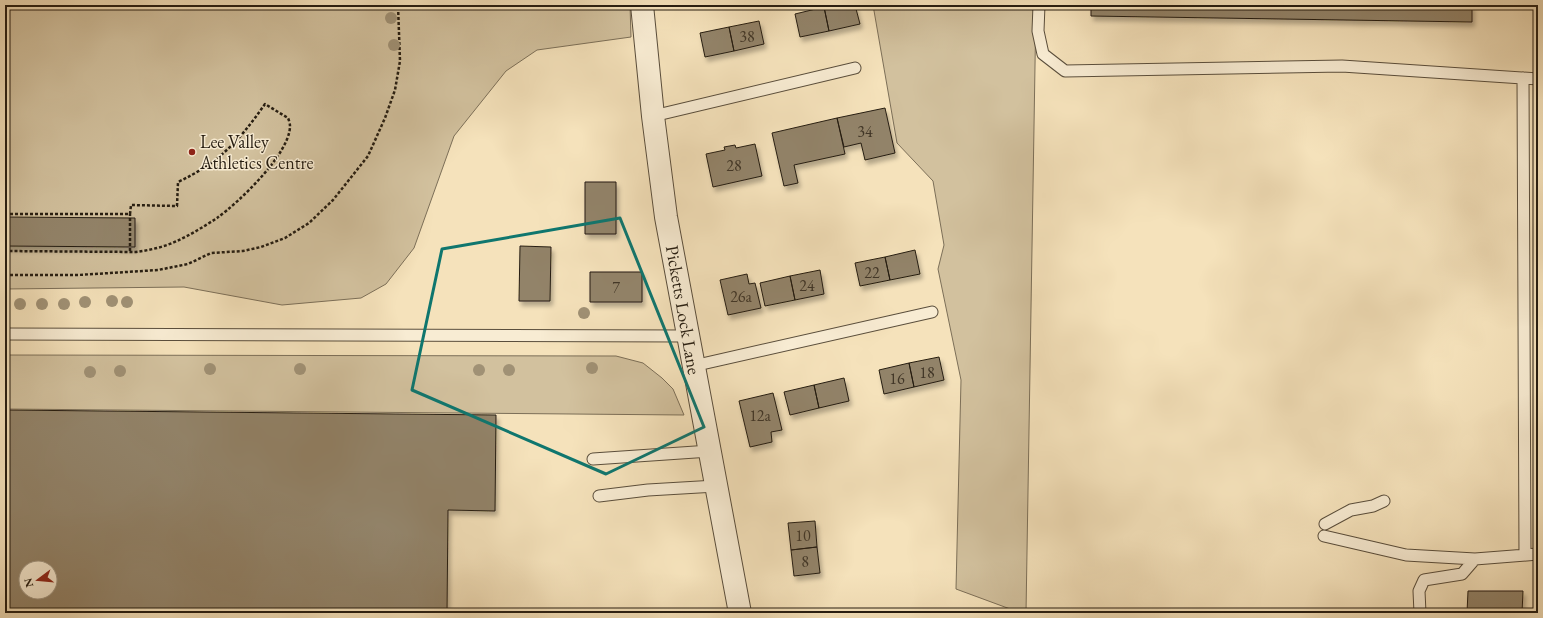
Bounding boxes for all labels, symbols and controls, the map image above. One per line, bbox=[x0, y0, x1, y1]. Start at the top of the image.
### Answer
house number: 38 bbox=[739, 26, 755, 47]
house number: 34 bbox=[857, 121, 873, 142]
place label: Lee Valley Athletics Centre bbox=[199, 130, 314, 174]
marker: Lee Valley Athletics Centre bbox=[187, 147, 197, 157]
house number: 28 bbox=[726, 155, 742, 176]
street label: Picketts Lock Lane bbox=[661, 243, 706, 376]
house number: 22 bbox=[864, 262, 880, 283]
house number: 24 bbox=[799, 275, 815, 296]
house number: 7 bbox=[612, 277, 620, 298]
house number: 26a bbox=[730, 286, 752, 307]
house number: 18 bbox=[919, 362, 935, 383]
house number: 16 bbox=[889, 368, 905, 389]
house number: 12a bbox=[749, 405, 771, 426]
house number: 10 bbox=[795, 525, 811, 546]
house number: 8 bbox=[801, 551, 809, 572]
north arrow bbox=[18, 560, 58, 600]
text: N bbox=[20, 576, 36, 589]

